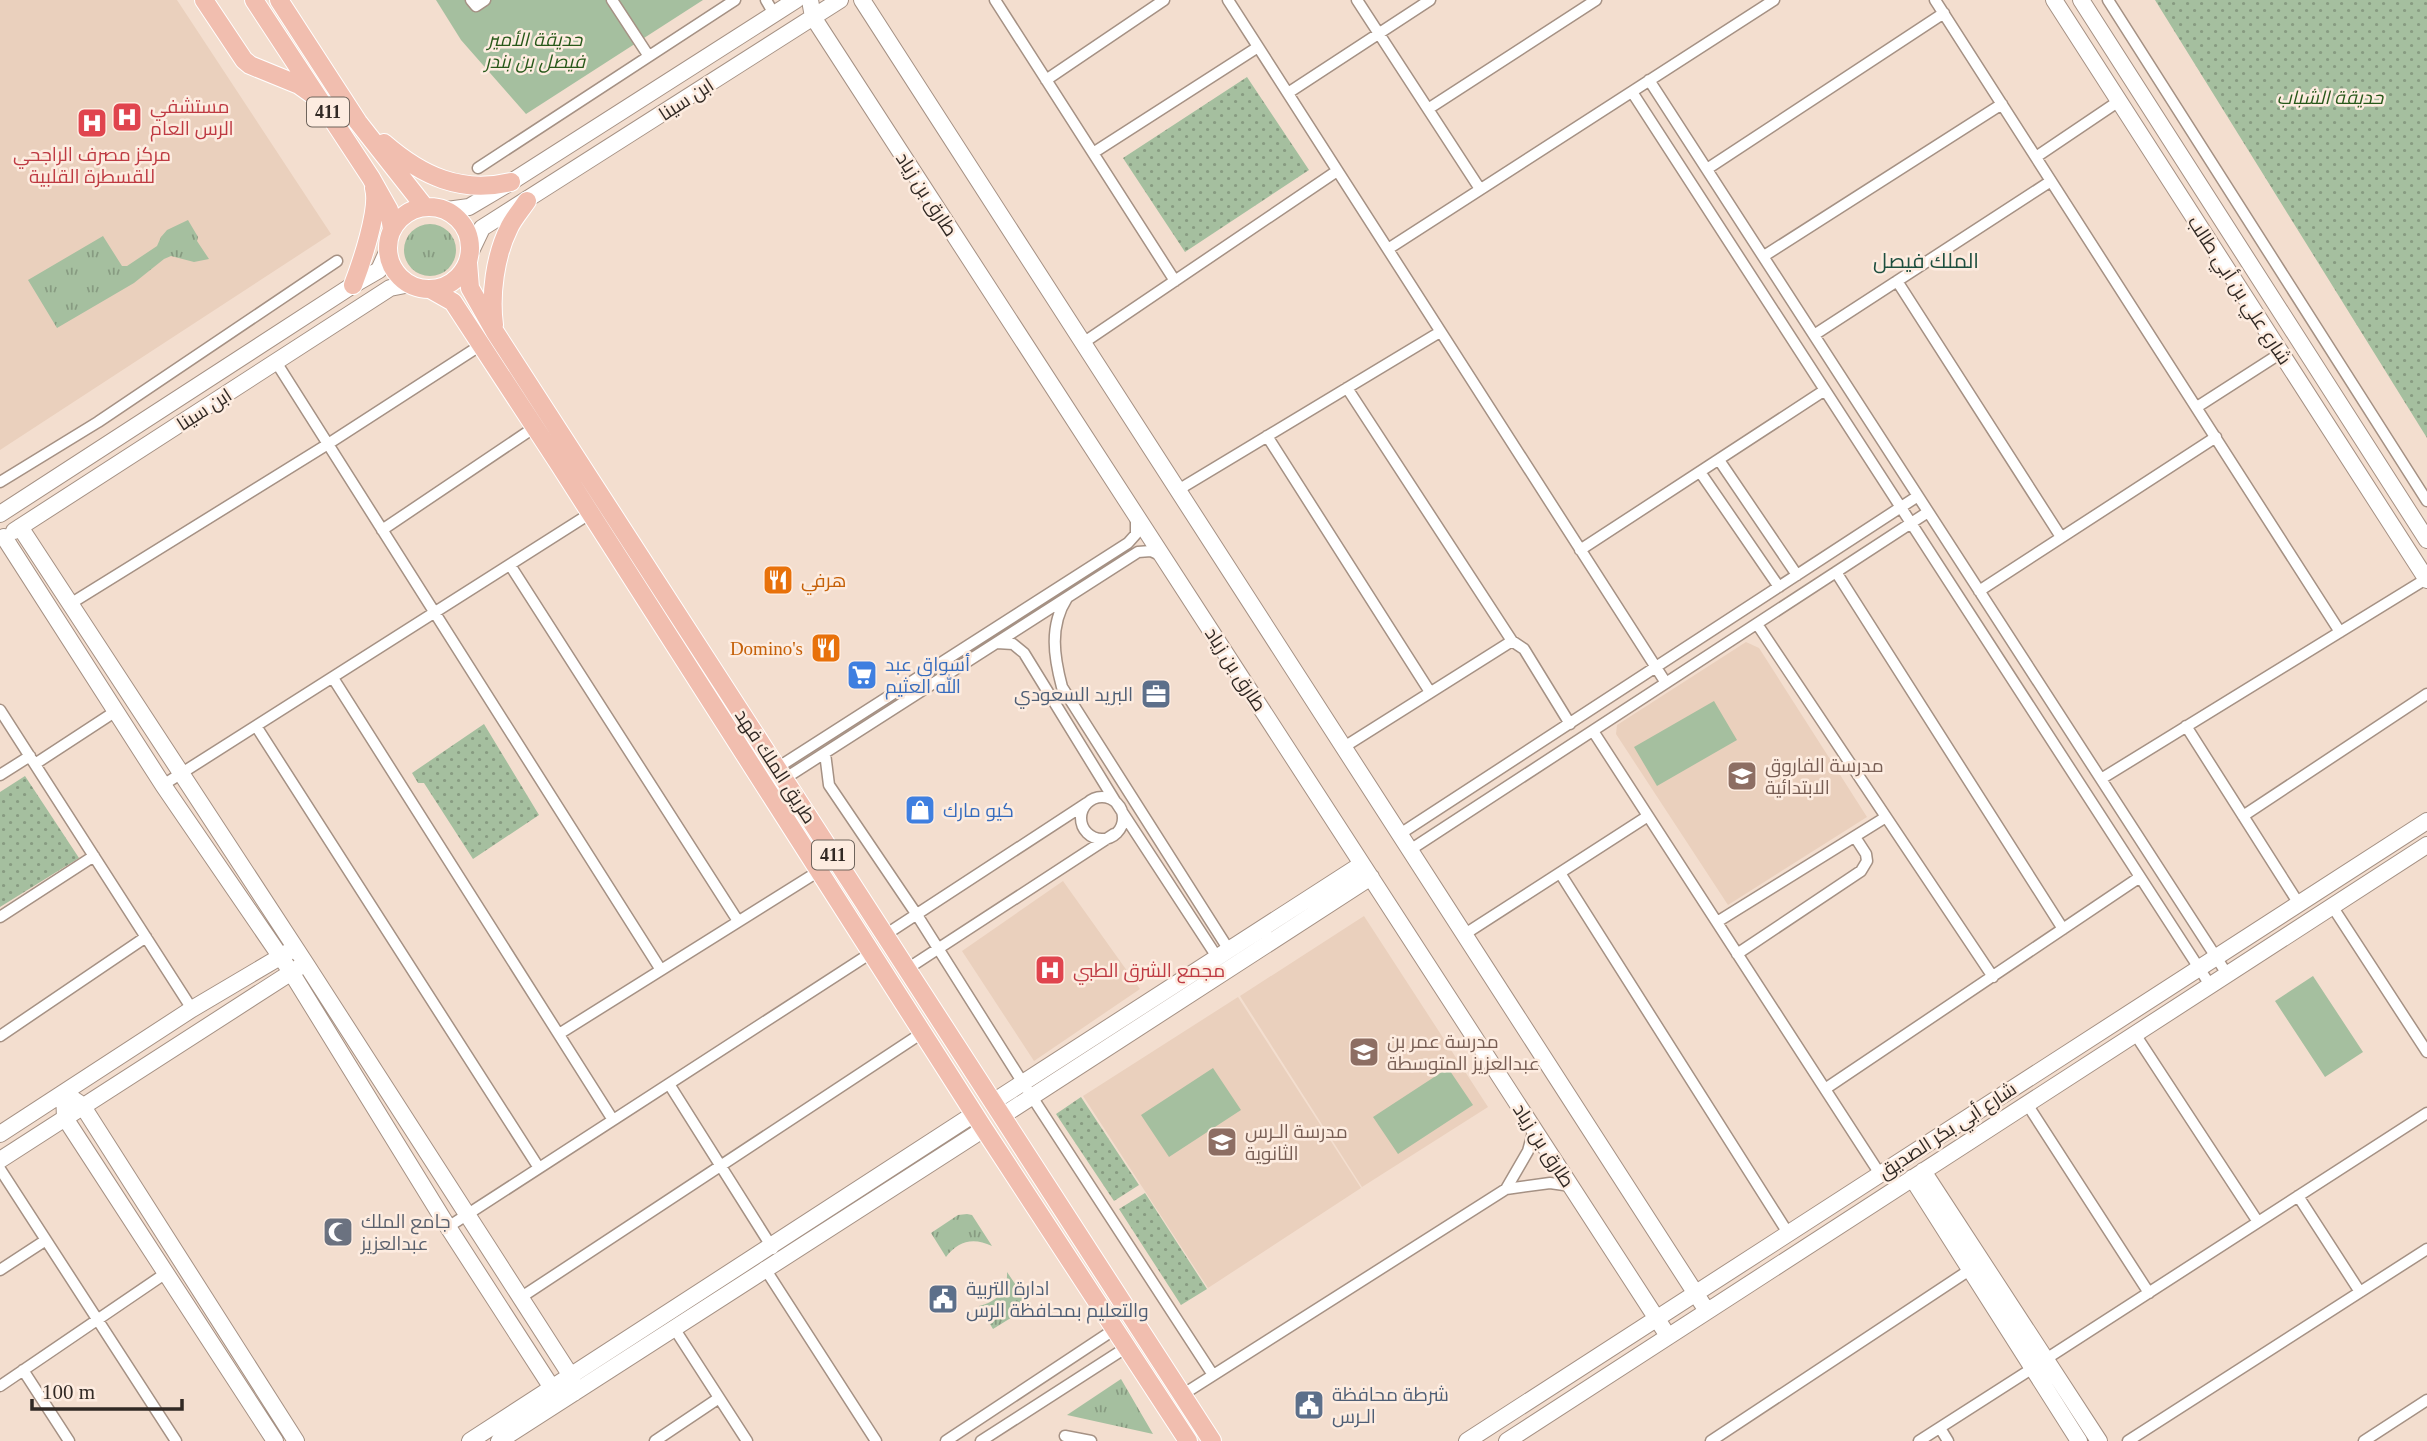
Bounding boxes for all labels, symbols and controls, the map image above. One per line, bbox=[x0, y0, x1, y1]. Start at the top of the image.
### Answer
park label: حديقة الأمير فيصل بن بندر bbox=[483, 29, 587, 73]
street label: ابن سينا bbox=[655, 74, 718, 126]
park label: حديقة الشباب bbox=[2277, 87, 2385, 108]
place label: مستشفي الرس العام bbox=[150, 96, 234, 142]
road number: 411 bbox=[307, 98, 349, 127]
hospital icon: مستشفي الرس العام bbox=[110, 100, 144, 134]
hospital icon: مركز مصرف الراجحي للقسطرة القلبية bbox=[75, 106, 109, 140]
place label: مركز مصرف الراجحي للقسطرة القلبية bbox=[13, 144, 171, 188]
street label: طارق بن زياد bbox=[890, 149, 961, 241]
street label: شارع علي بن أبي طالب bbox=[2180, 212, 2296, 371]
district label: الملك فيصل bbox=[1873, 249, 1979, 274]
street label: ابن سينا bbox=[173, 384, 236, 436]
restaurant icon: هرفي bbox=[761, 563, 795, 597]
place label: هرفي bbox=[801, 570, 846, 595]
street label: طارق بن زياد bbox=[1199, 624, 1270, 716]
restaurant icon: Domino's bbox=[809, 631, 843, 665]
place label: Domino's bbox=[730, 638, 803, 659]
place label: أسواق عبد الله العثيم bbox=[885, 653, 970, 700]
supermarket icon: أسواق عبد الله العثيم bbox=[845, 658, 879, 692]
office icon: البريد السعودي bbox=[1139, 677, 1173, 711]
place label: البريد السعودي bbox=[1014, 684, 1133, 709]
street label: طريق الملك فهد bbox=[729, 705, 820, 828]
place label: مدرسة الفاروق الابتدائية bbox=[1765, 755, 1884, 798]
school or university icon: مدرسة الفاروق الابتدائية bbox=[1725, 759, 1759, 793]
shop icon: كيو مارك bbox=[903, 793, 937, 827]
place label: كيو مارك bbox=[943, 800, 1014, 822]
road number: 411 bbox=[812, 840, 854, 870]
hospital icon: مجمع الشرق الطبي bbox=[1033, 953, 1067, 987]
place label: مجمع الشرق الطبي bbox=[1073, 960, 1225, 985]
place label: مدرسة عمر بن عبدالعزيز المتوسطة bbox=[1387, 1031, 1540, 1075]
school or university icon: مدرسة عمر بن عبدالعزيز المتوسطة bbox=[1347, 1035, 1381, 1069]
street label: شارع أبي بكر الصديق bbox=[1874, 1077, 2022, 1186]
street label: طارق بن زياد bbox=[1507, 1100, 1578, 1192]
place label: مدرسة الـرس الثانوية bbox=[1245, 1121, 1348, 1165]
school or university icon: مدرسة الـرس الثانوية bbox=[1205, 1125, 1239, 1159]
place label: جامع الملك عبدالعزيز bbox=[360, 1211, 451, 1255]
mosque icon: جامع الملك عبدالعزيز bbox=[321, 1215, 355, 1249]
place label: ادارة التربية والتعليم بمحافظة الرس bbox=[966, 1278, 1149, 1324]
public building icon: ادارة التربية والتعليم بمحافظة الرس bbox=[926, 1282, 960, 1316]
scale bar bbox=[32, 1368, 182, 1412]
text: 100 m bbox=[42, 1380, 95, 1404]
place label: شرطة محافظة الـرس bbox=[1332, 1384, 1449, 1428]
public building icon: شرطة محافظة الـرس bbox=[1292, 1388, 1326, 1422]

